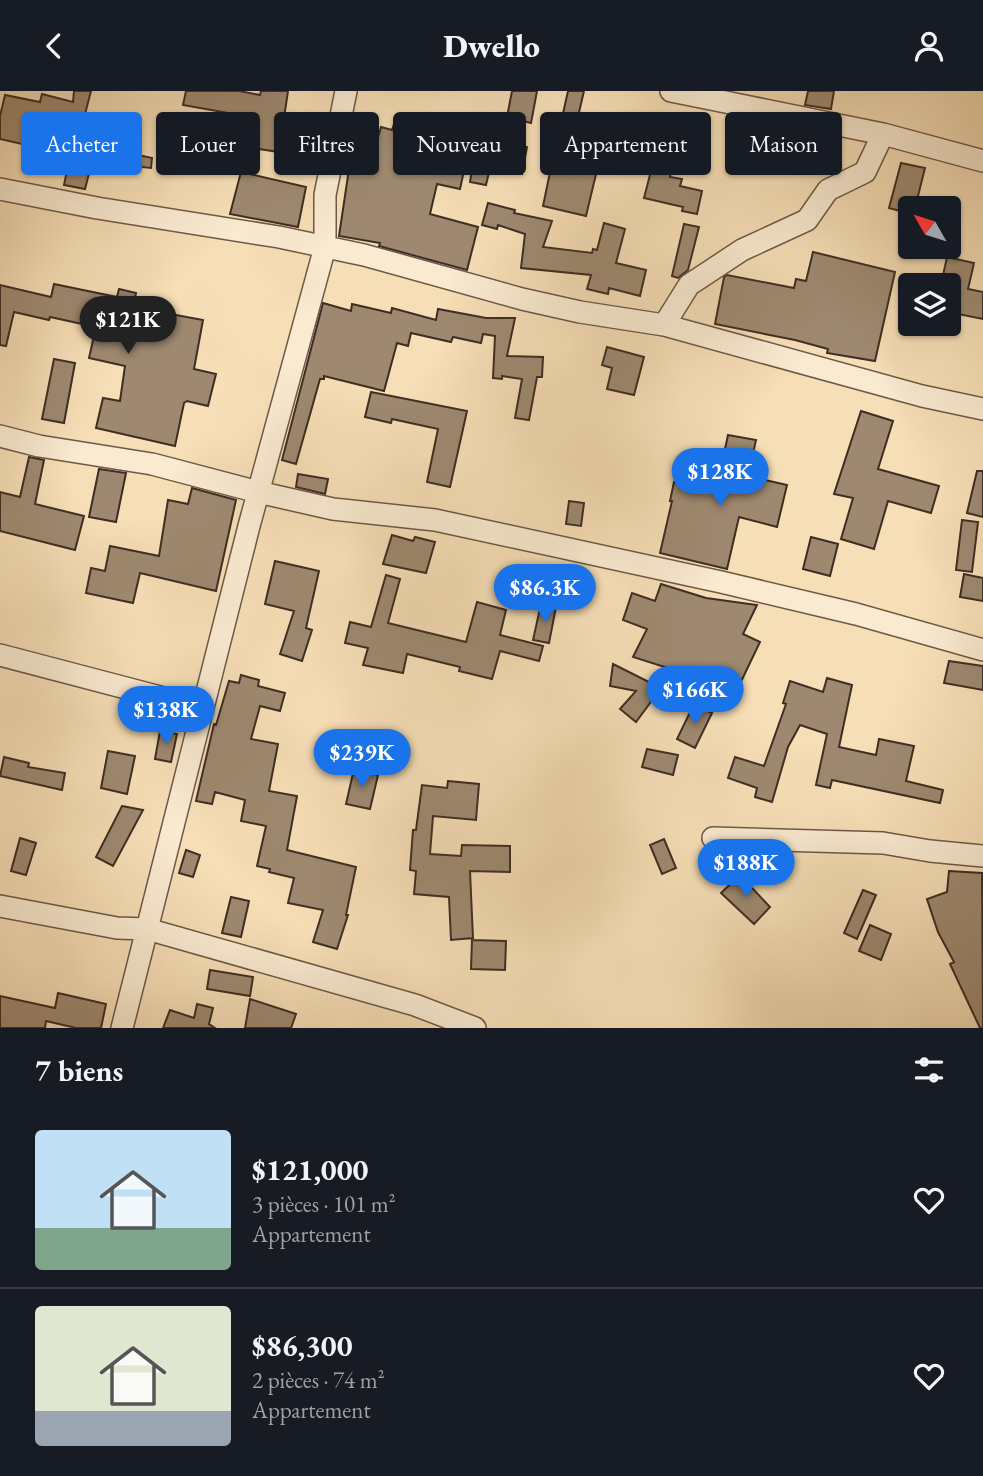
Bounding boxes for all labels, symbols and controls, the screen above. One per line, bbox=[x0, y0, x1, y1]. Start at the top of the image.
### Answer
text: Dwello bbox=[443, 25, 540, 67]
icon: back bbox=[35, 27, 73, 65]
icon: person bbox=[910, 27, 948, 65]
chip: Acheter bbox=[21, 112, 142, 175]
chip: Louer bbox=[156, 112, 260, 175]
chip: Filtres bbox=[274, 112, 379, 175]
chip: Nouveau bbox=[393, 112, 526, 175]
chip: Appartement bbox=[540, 112, 711, 175]
chip: Maison bbox=[725, 112, 842, 175]
north arrow bbox=[898, 196, 961, 259]
map controls bbox=[898, 196, 961, 336]
button: layers bbox=[898, 273, 961, 336]
pin: $121K bbox=[79, 296, 177, 356]
text: $121K bbox=[96, 304, 160, 334]
pin: $128K bbox=[671, 449, 769, 508]
text: $128K bbox=[688, 456, 752, 486]
pin: $86.3K bbox=[488, 565, 602, 624]
text: $86.3K bbox=[510, 572, 580, 602]
pin: $166K bbox=[646, 667, 744, 726]
text: $166K bbox=[663, 674, 727, 704]
pin: $138K bbox=[117, 687, 215, 746]
text: $138K bbox=[134, 694, 198, 724]
pin: $239K bbox=[313, 729, 411, 789]
text: $239K bbox=[330, 737, 394, 767]
pin: $188K bbox=[697, 839, 795, 899]
text: $188K bbox=[714, 847, 778, 877]
text: 7 biens bbox=[35, 1051, 123, 1090]
icon: filters bbox=[910, 1051, 948, 1089]
text: $121,000 bbox=[252, 1150, 368, 1189]
icon: home bbox=[91, 1158, 175, 1242]
icon: heart bbox=[910, 1181, 948, 1219]
text: 3 pièces · 101 m² bbox=[252, 1189, 396, 1219]
text: Appartement bbox=[252, 1219, 371, 1249]
text: $86,300 bbox=[252, 1326, 353, 1365]
icon: home bbox=[91, 1334, 175, 1418]
icon: heart bbox=[910, 1357, 948, 1395]
text: 2 pièces · 74 m² bbox=[252, 1365, 385, 1395]
text: Appartement bbox=[252, 1395, 371, 1425]

